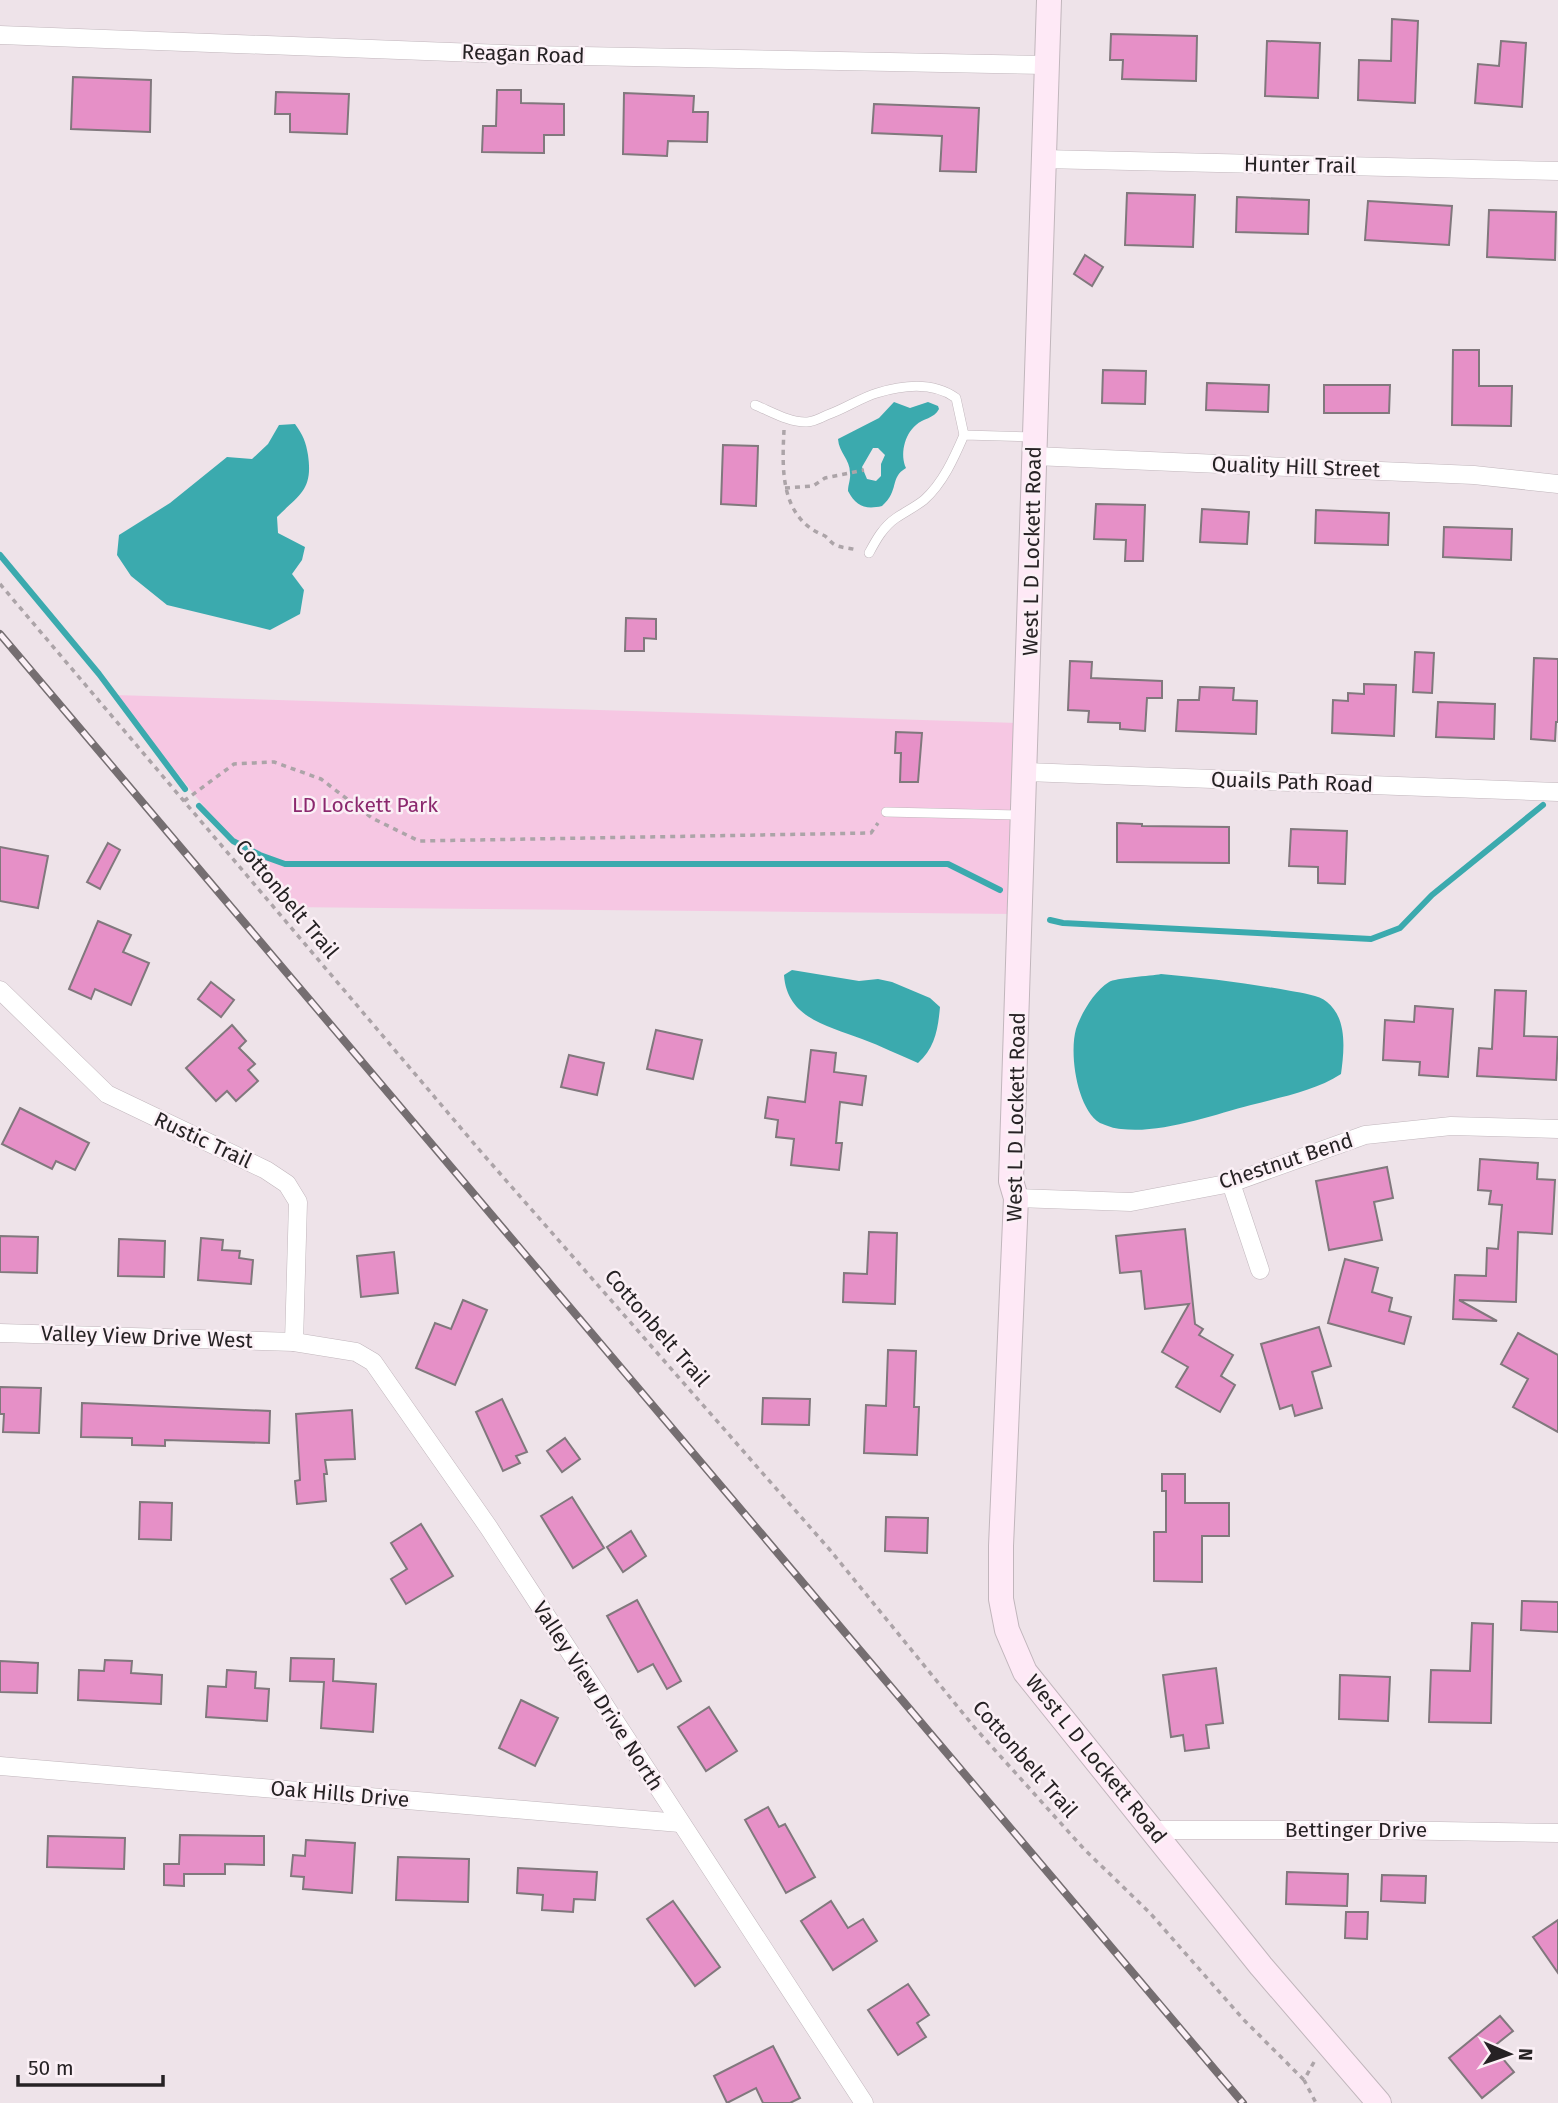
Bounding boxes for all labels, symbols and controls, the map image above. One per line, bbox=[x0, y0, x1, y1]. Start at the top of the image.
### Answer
street label: Reagan Road bbox=[461, 39, 585, 69]
street label: Hunter Trail bbox=[1244, 151, 1356, 179]
street label: West L D Lockett Road bbox=[1017, 446, 1047, 656]
street label: Quality Hill Street bbox=[1211, 451, 1381, 483]
street label: Quails Path Road bbox=[1211, 766, 1373, 798]
park label: LD Lockett Park bbox=[292, 792, 438, 818]
street label: Cottonbelt Trail bbox=[230, 834, 344, 964]
street label: West L D Lockett Road bbox=[1001, 1012, 1031, 1222]
street label: Rustic Trail bbox=[150, 1106, 256, 1174]
street label: Chestnut Bend bbox=[1216, 1127, 1356, 1195]
street label: Cottonbelt Trail bbox=[599, 1264, 715, 1392]
street label: Valley View Drive West bbox=[41, 1320, 254, 1354]
street label: Valley View Drive North bbox=[527, 1596, 669, 1796]
street label: West L D Lockett Road bbox=[1020, 1669, 1172, 1849]
street label: Cottonbelt Trail bbox=[967, 1695, 1083, 1823]
street label: Oak Hills Drive bbox=[270, 1775, 410, 1813]
street label: Bettinger Drive bbox=[1285, 1817, 1427, 1843]
north arrow bbox=[1474, 2019, 1544, 2089]
scale bar bbox=[18, 2044, 163, 2088]
text: N bbox=[1514, 2048, 1537, 2061]
text: 50 m bbox=[28, 2055, 74, 2081]

